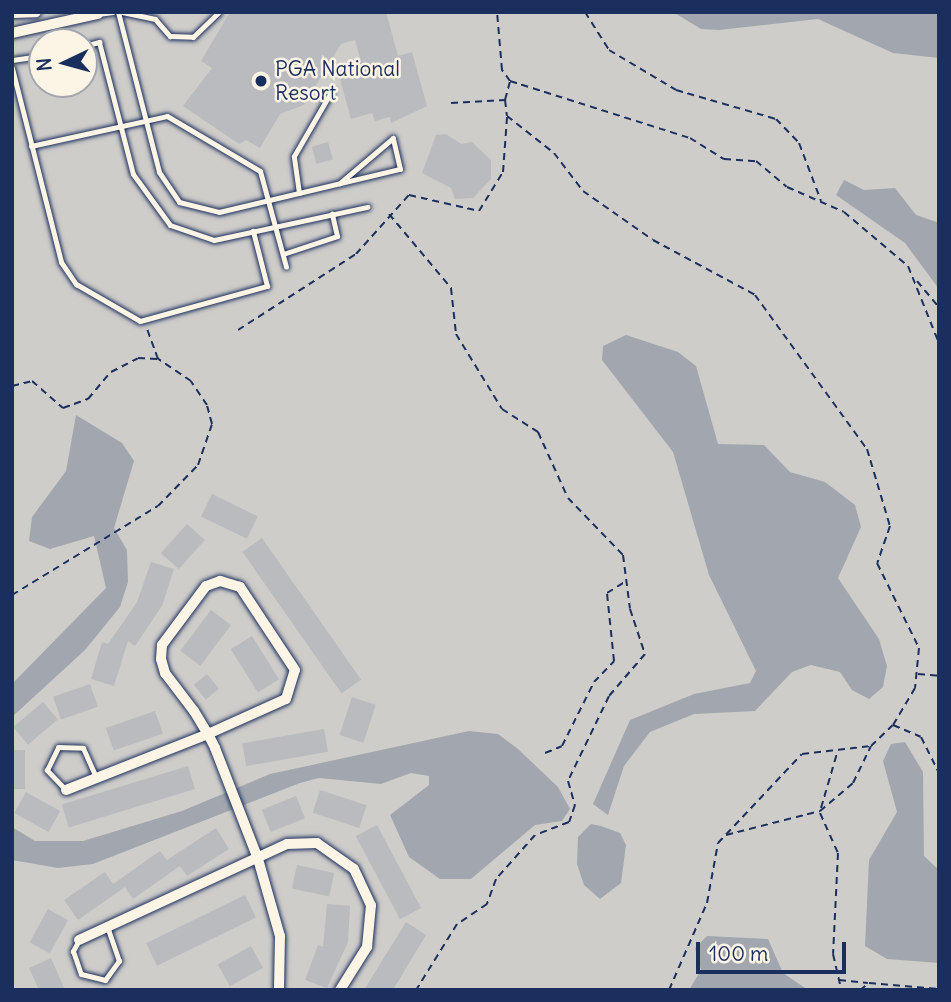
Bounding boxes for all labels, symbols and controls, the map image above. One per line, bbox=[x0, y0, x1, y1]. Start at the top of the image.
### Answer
north arrow bbox=[28, 28, 98, 98]
place label: PGA National Resort bbox=[275, 56, 400, 106]
text: N bbox=[32, 57, 57, 72]
marker: PGA National Resort bbox=[253, 73, 269, 89]
scale bar bbox=[699, 928, 850, 972]
text: 100 m bbox=[709, 940, 768, 967]

